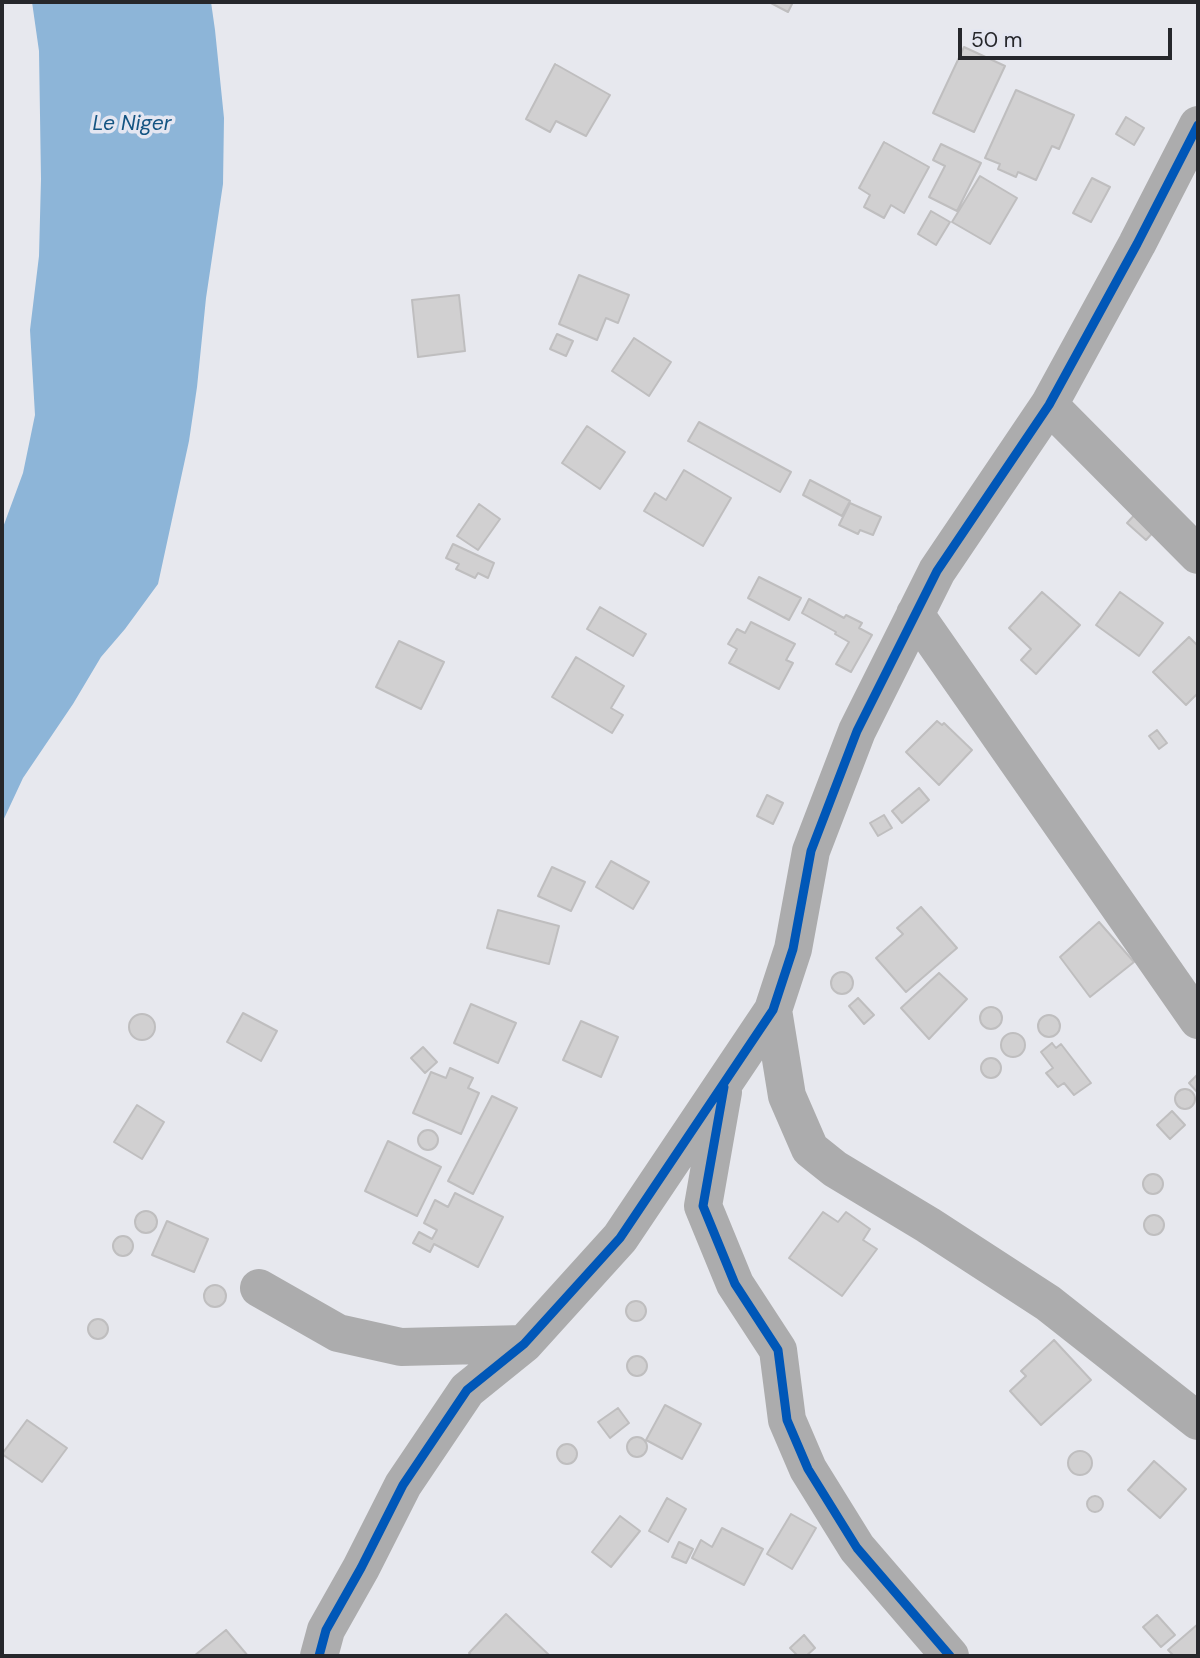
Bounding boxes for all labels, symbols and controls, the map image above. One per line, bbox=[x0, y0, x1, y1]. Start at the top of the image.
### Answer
scale bar bbox=[962, 14, 1176, 58]
text: 50 m bbox=[971, 26, 1022, 54]
water label: Le Niger bbox=[92, 111, 172, 137]

